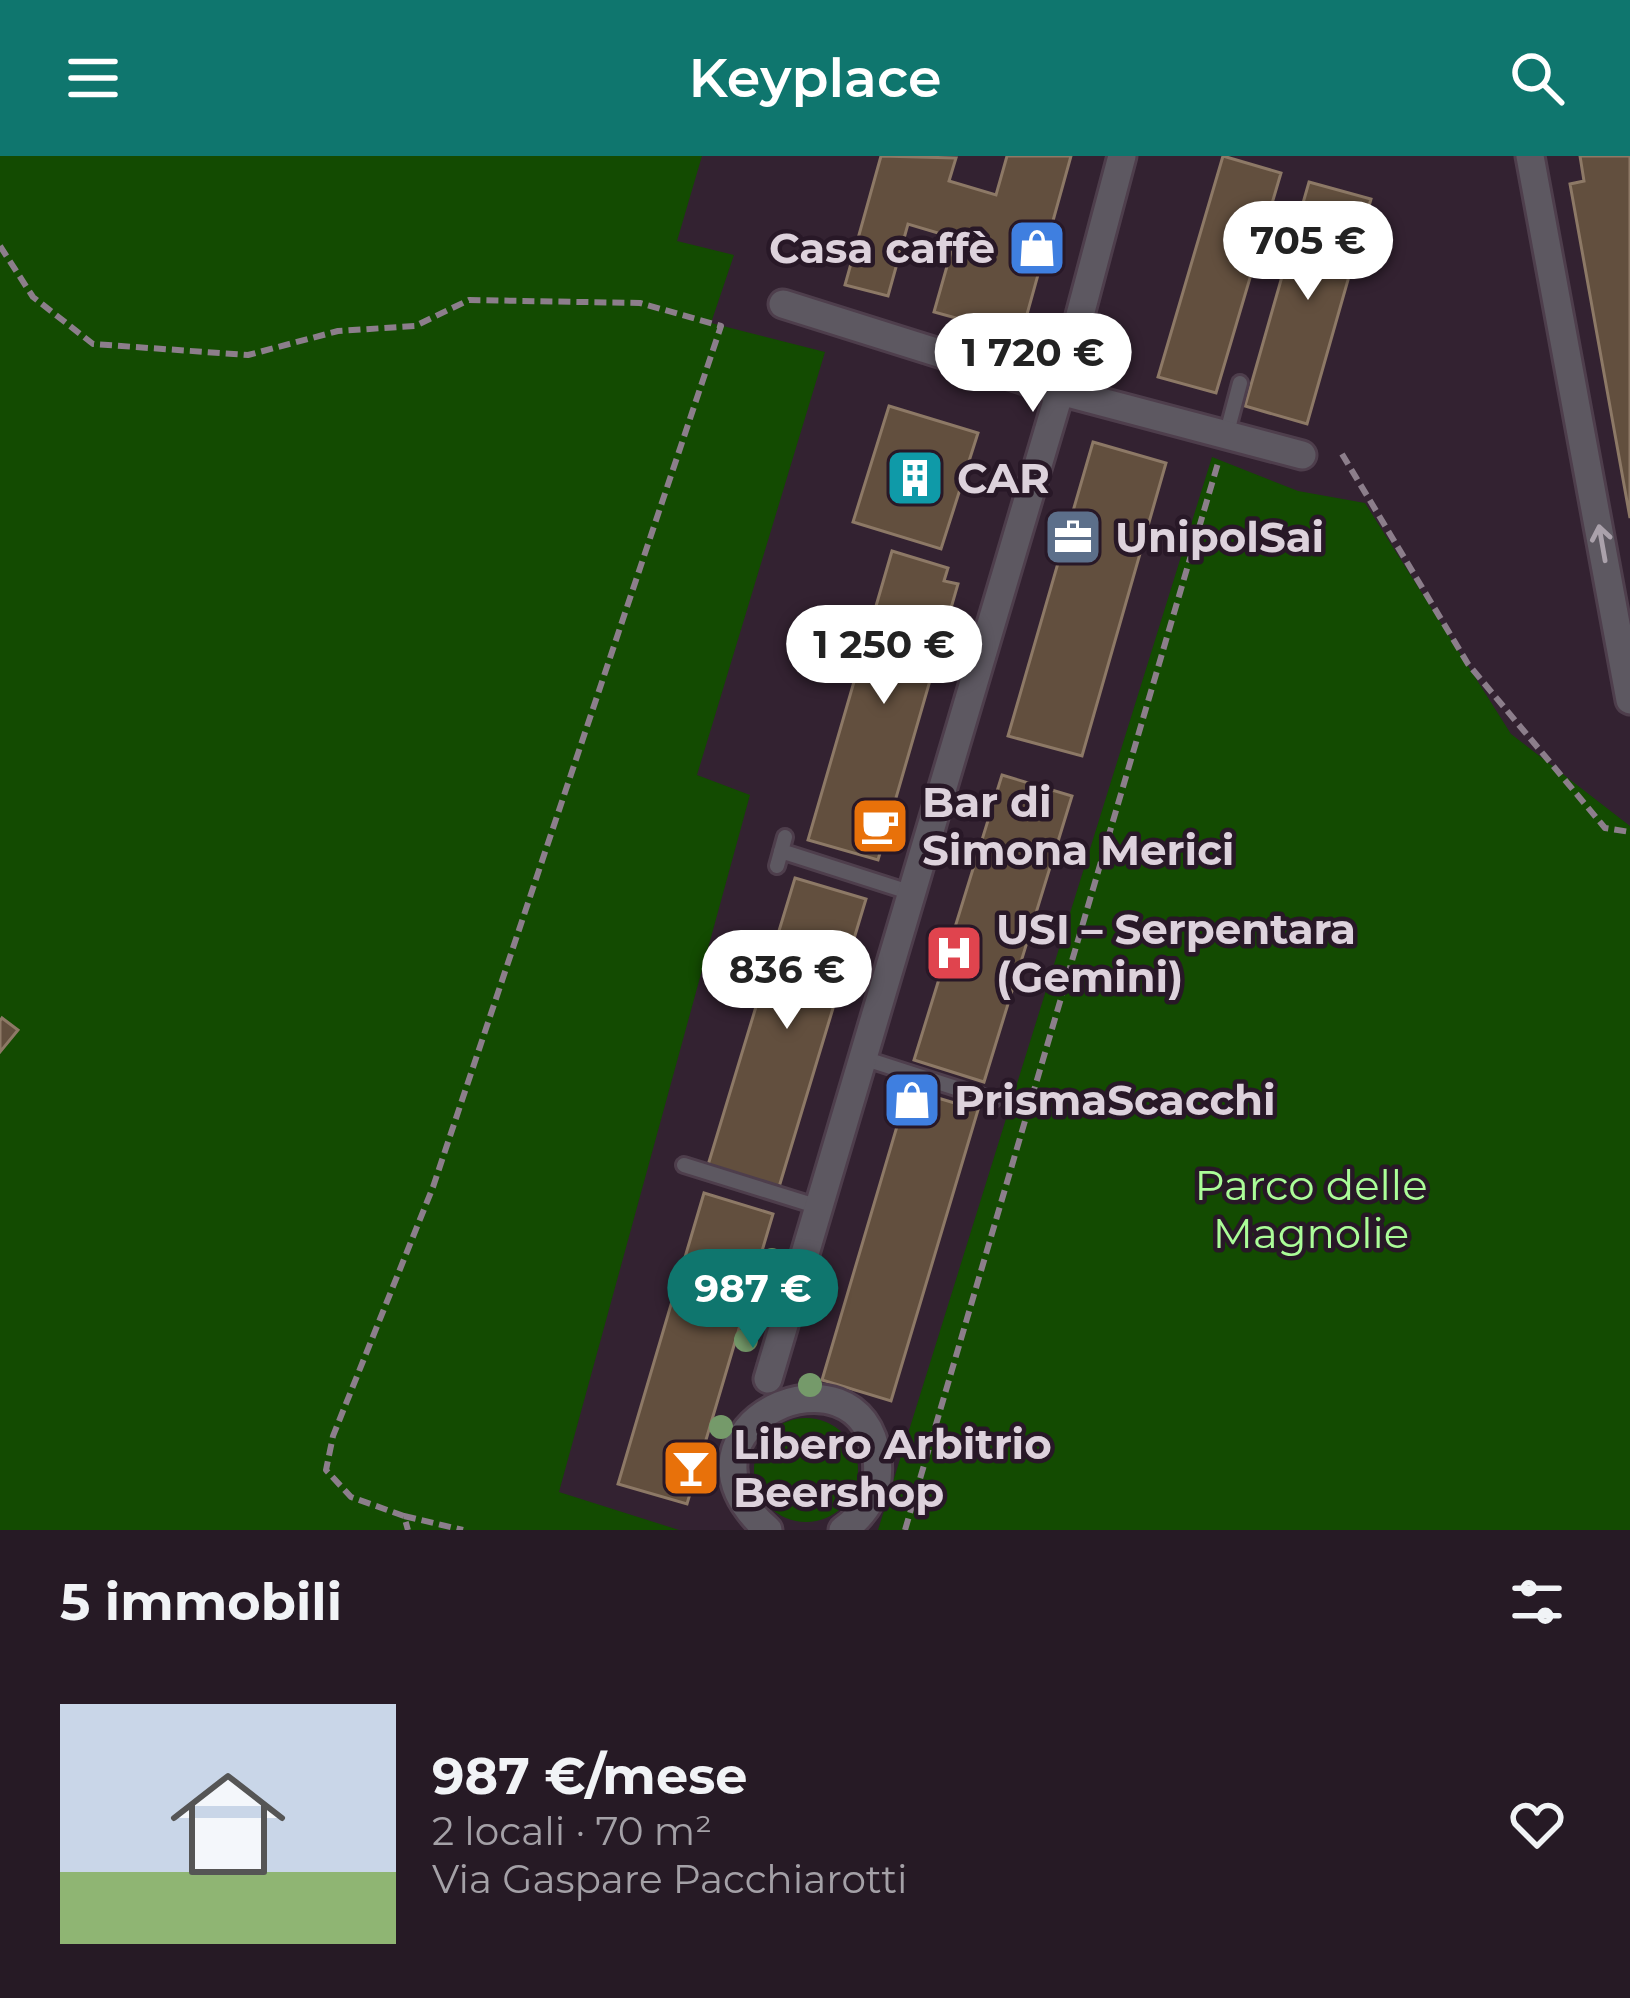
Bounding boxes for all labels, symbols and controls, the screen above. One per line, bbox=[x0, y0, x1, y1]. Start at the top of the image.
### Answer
icon: menu bbox=[60, 45, 126, 111]
text: Keyplace bbox=[689, 45, 942, 111]
icon: search bbox=[1504, 45, 1570, 111]
pin: 705 € bbox=[1224, 201, 1392, 303]
text: 705 € bbox=[1250, 216, 1366, 264]
shop icon: Casa caffè bbox=[1006, 217, 1068, 279]
place label: Casa caffè bbox=[769, 222, 995, 274]
pin: 1 720 € bbox=[922, 313, 1144, 415]
text: 1 720 € bbox=[962, 328, 1104, 376]
building icon: CAR bbox=[884, 447, 946, 509]
place label: CAR bbox=[957, 452, 1050, 504]
office icon: UnipolSai bbox=[1042, 506, 1104, 568]
place label: UnipolSai bbox=[1115, 511, 1324, 563]
one-way arrow bbox=[1589, 525, 1612, 564]
pin: 1 250 € bbox=[773, 605, 995, 707]
text: 1 250 € bbox=[813, 620, 955, 668]
place label: Bar di Simona Merici bbox=[922, 776, 1235, 876]
cafe icon: Bar di Simona Merici bbox=[849, 795, 911, 857]
place label: USI – Serpentara (Gemini) bbox=[996, 903, 1356, 1003]
hospital icon: USI – Serpentara (Gemini) bbox=[923, 922, 985, 984]
pin: 836 € bbox=[703, 930, 871, 1032]
text: 836 € bbox=[729, 945, 845, 993]
shop icon: PrismaScacchi bbox=[881, 1069, 943, 1131]
place label: PrismaScacchi bbox=[954, 1074, 1276, 1126]
park label: Parco delle Magnolie bbox=[1194, 1159, 1428, 1259]
pin: 987 € bbox=[669, 1249, 837, 1351]
text: 987 € bbox=[694, 1264, 812, 1312]
place label: Libero Arbitrio Beershop bbox=[733, 1418, 1052, 1518]
bar icon: Libero Arbitrio Beershop bbox=[660, 1437, 722, 1499]
icon: filters bbox=[1504, 1569, 1570, 1635]
text: 5 immobili bbox=[60, 1571, 342, 1633]
text: 987 €/mese bbox=[432, 1745, 747, 1807]
icon: home bbox=[156, 1752, 300, 1896]
icon: heart bbox=[1504, 1791, 1570, 1857]
text: 2 locali · 70 m² bbox=[432, 1807, 712, 1855]
text: Via Gaspare Pacchiarotti bbox=[432, 1855, 907, 1903]

